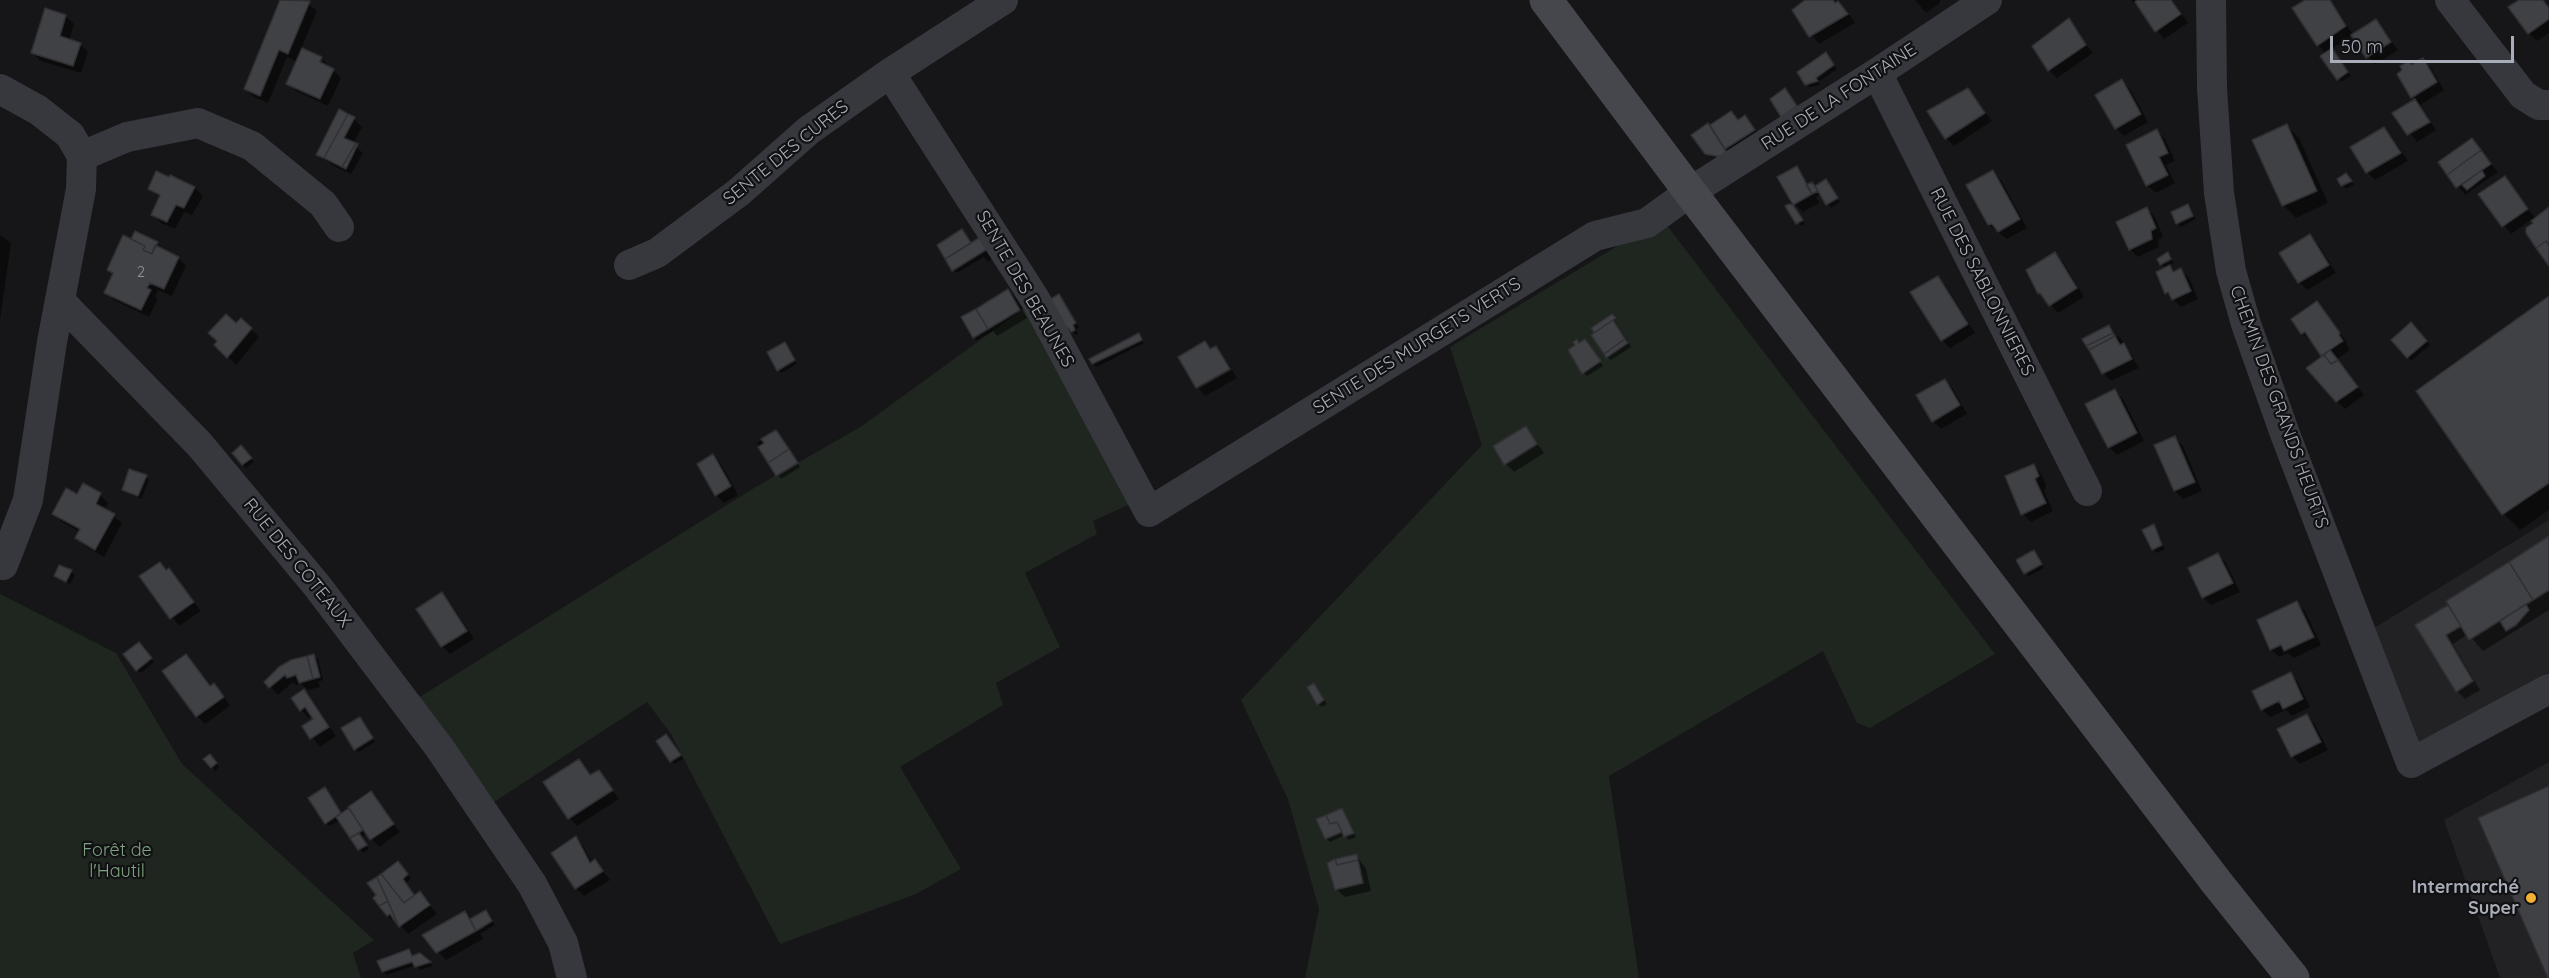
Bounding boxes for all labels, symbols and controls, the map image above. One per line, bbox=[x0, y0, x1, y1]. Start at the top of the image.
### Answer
scale bar bbox=[2333, 24, 2518, 62]
text: 50 m bbox=[2341, 35, 2383, 58]
street label: RUE DE LA FONTAINE bbox=[1757, 39, 1921, 155]
street label: SENTE DES CURES bbox=[719, 96, 853, 210]
street label: RUE DES SABLONNIERES bbox=[1925, 184, 2039, 380]
street label: SENTE DES BEAUNES bbox=[971, 207, 1079, 371]
house number: 2 bbox=[137, 263, 145, 281]
street label: SENTE DES MURGETS VERTS bbox=[1309, 273, 1525, 419]
street label: CHEMIN DES GRANDS HEURTS bbox=[2225, 283, 2333, 531]
street label: RUE DES COTEAUX bbox=[238, 494, 356, 632]
park label: Forêt de l'Hautil bbox=[82, 840, 152, 882]
place label: Intermarché Super bbox=[2412, 877, 2519, 920]
marker: Intermarché Super bbox=[2524, 891, 2538, 905]

